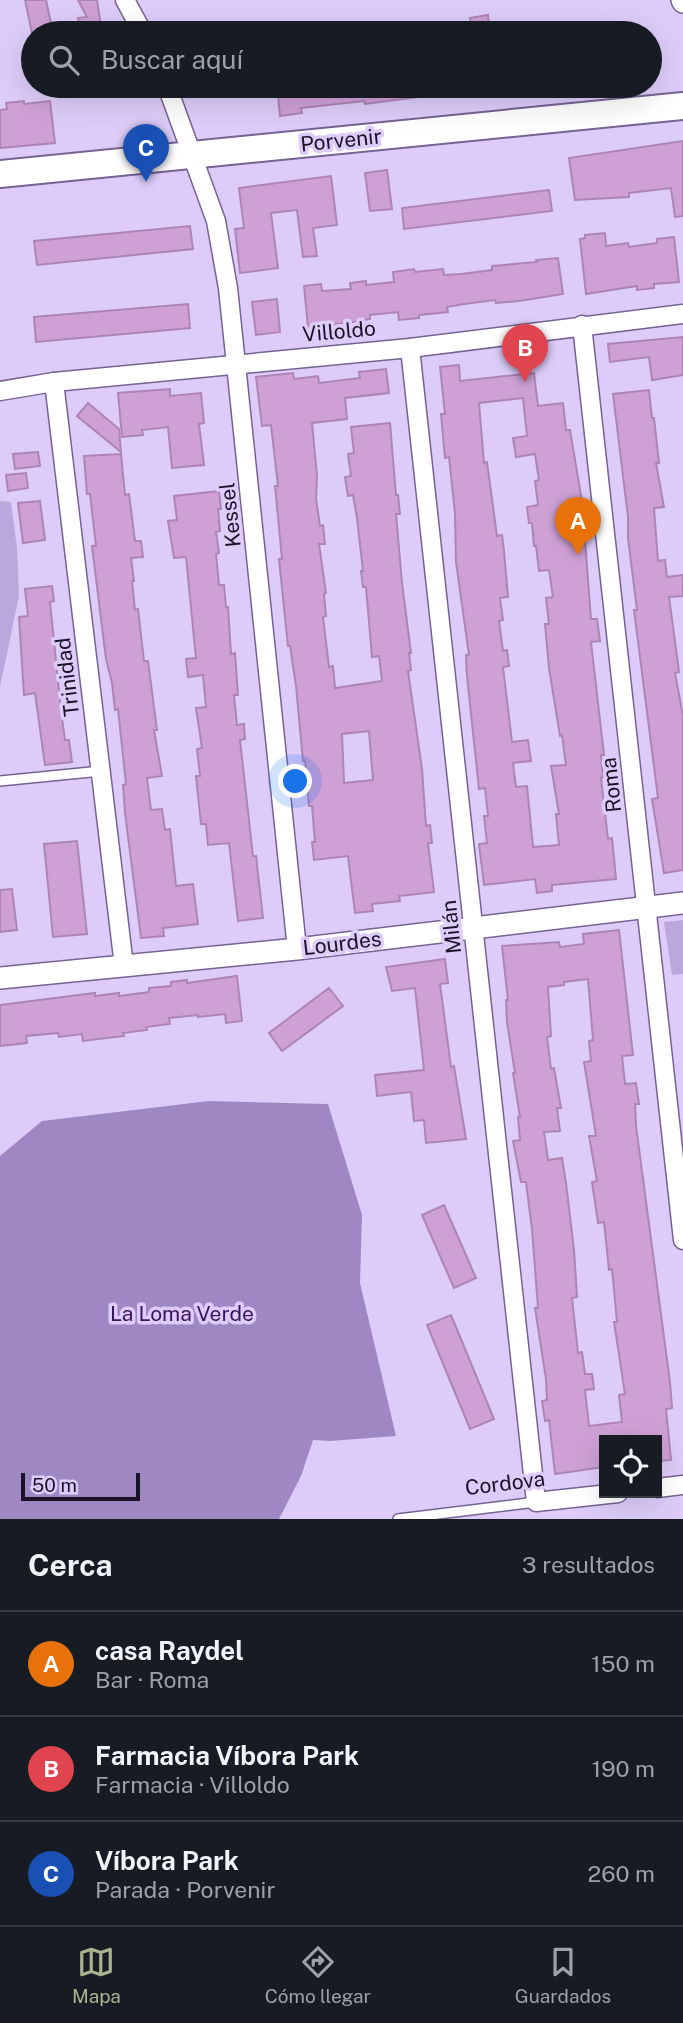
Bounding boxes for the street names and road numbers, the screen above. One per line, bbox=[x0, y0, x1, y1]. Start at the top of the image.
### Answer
street label: Porvenir bbox=[299, 123, 383, 157]
street label: Villoldo bbox=[301, 315, 377, 347]
street label: Kessel bbox=[214, 481, 246, 549]
street label: Trinidad bbox=[50, 636, 84, 718]
street label: Roma bbox=[596, 756, 626, 814]
street label: Milán bbox=[436, 899, 466, 955]
street label: Lourdes bbox=[301, 926, 383, 960]
street label: Cordova bbox=[464, 1466, 546, 1500]

